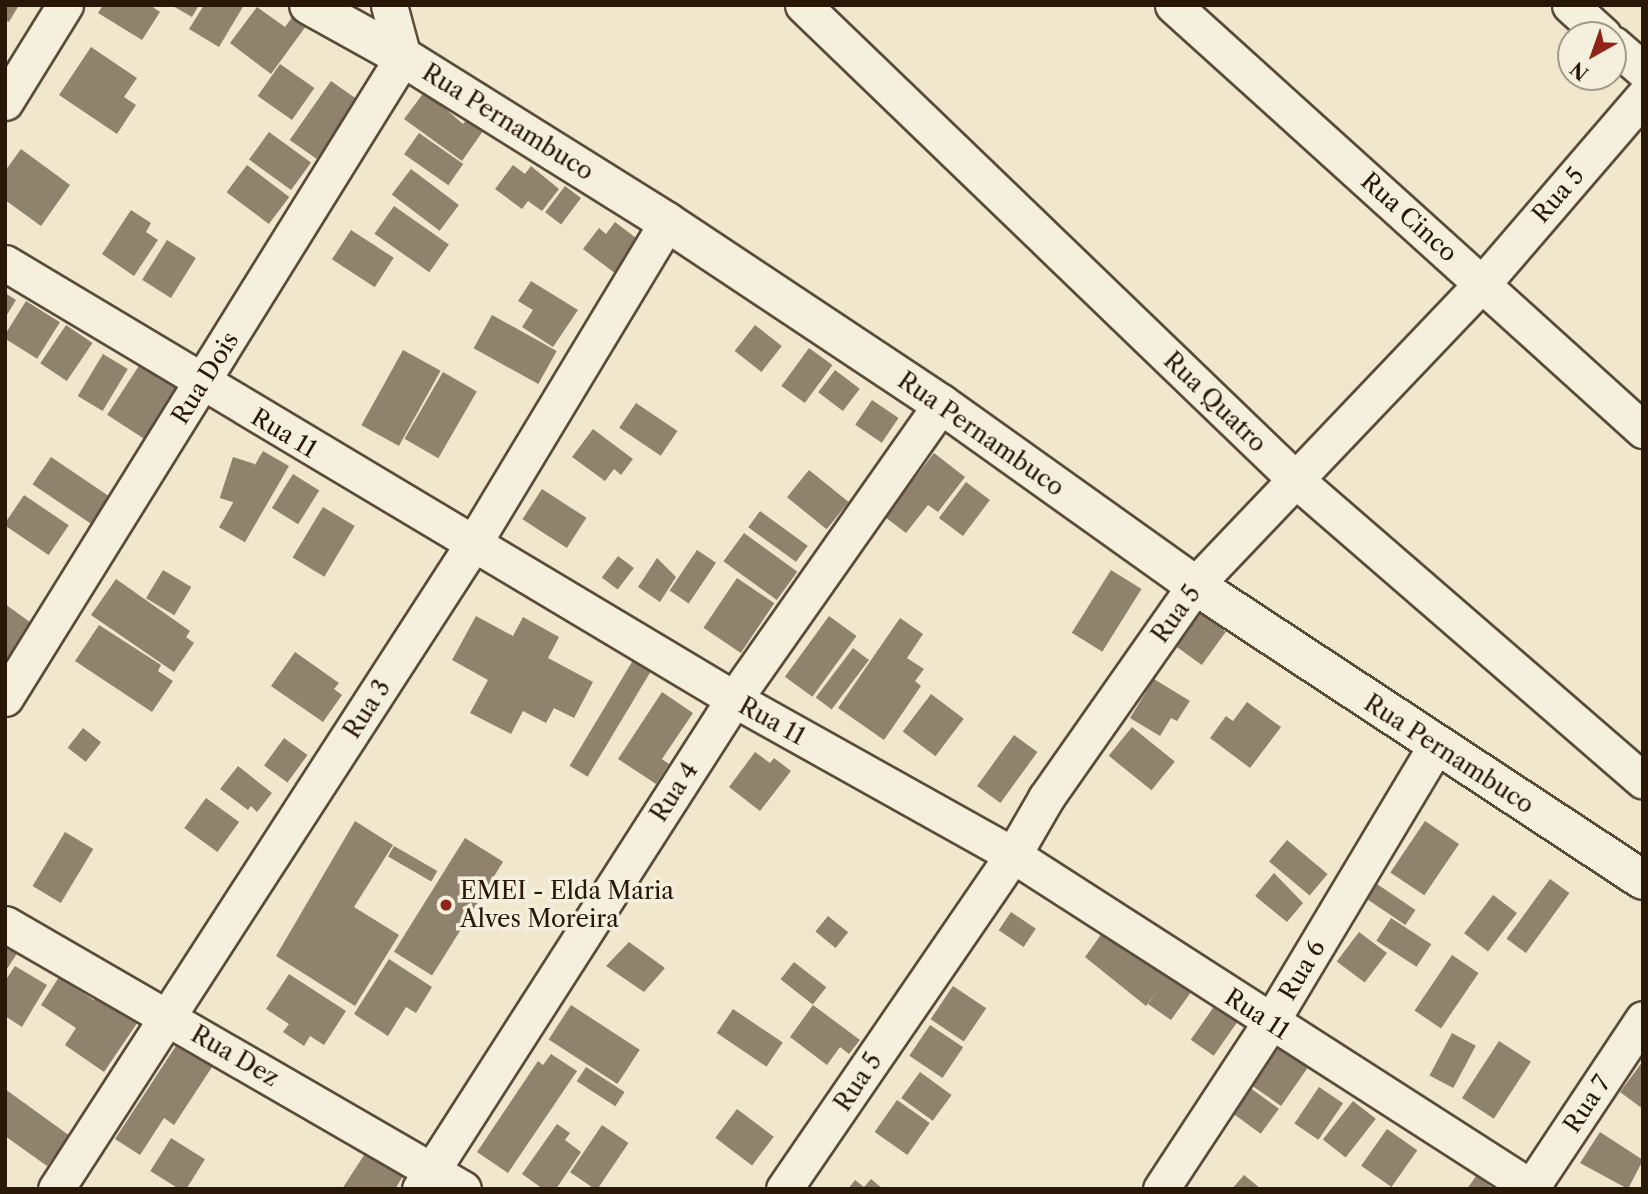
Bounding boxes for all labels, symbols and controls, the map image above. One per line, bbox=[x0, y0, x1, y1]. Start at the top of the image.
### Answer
north arrow bbox=[1557, 21, 1627, 91]
text: N bbox=[1566, 57, 1593, 85]
street label: Rua Pernambuco bbox=[417, 58, 599, 186]
street label: Rua 5 bbox=[1526, 161, 1590, 229]
street label: Rua Cinco bbox=[1355, 166, 1463, 268]
street label: Rua Dois bbox=[165, 327, 245, 429]
street label: Rua Quatro bbox=[1158, 346, 1272, 458]
street label: Rua Pernambuco bbox=[892, 366, 1070, 502]
street label: Rua 11 bbox=[246, 402, 322, 464]
street label: Rua 5 bbox=[1145, 579, 1207, 649]
street label: Rua 3 bbox=[337, 674, 397, 744]
street label: Rua Pernambuco bbox=[1359, 688, 1539, 820]
street label: Rua 11 bbox=[734, 691, 810, 751]
street label: Rua 4 bbox=[644, 757, 704, 827]
place label: EMEI - Elda Maria Alves Moreira bbox=[460, 877, 674, 933]
marker: EMEI - Elda Maria Alves Moreira bbox=[438, 897, 454, 913]
street label: Rua 6 bbox=[1273, 935, 1331, 1005]
street label: Rua 11 bbox=[1219, 982, 1295, 1046]
street label: Rua Dez bbox=[186, 1019, 284, 1093]
street label: Rua 5 bbox=[828, 1047, 888, 1117]
street label: Rua 7 bbox=[1557, 1070, 1617, 1138]

